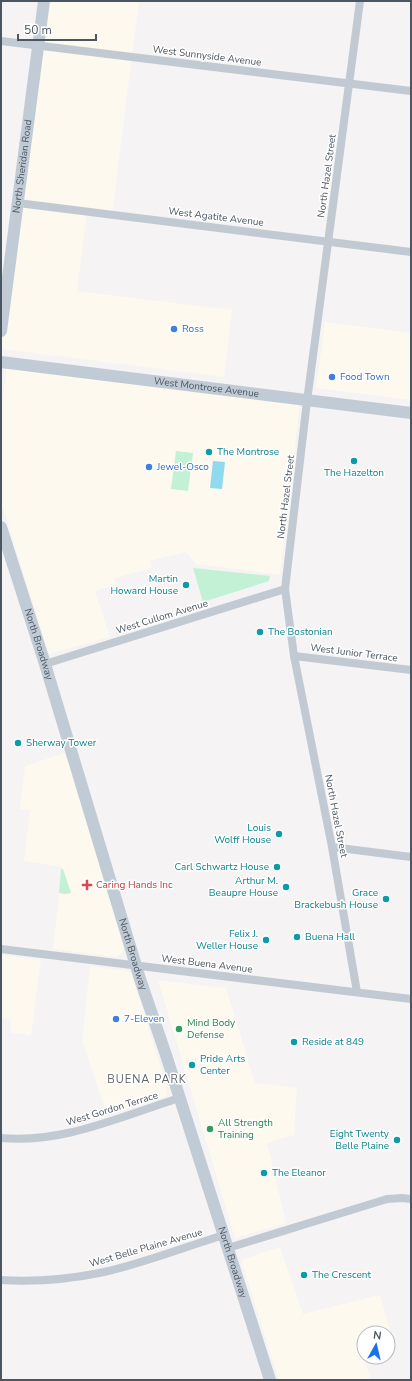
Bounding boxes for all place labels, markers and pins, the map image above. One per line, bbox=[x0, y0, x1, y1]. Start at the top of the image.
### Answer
place label: Ross bbox=[182, 322, 204, 336]
marker: Ross bbox=[169, 324, 179, 334]
place label: Food Town bbox=[340, 370, 390, 384]
marker: Food Town bbox=[327, 372, 337, 382]
place label: The Montrose bbox=[217, 445, 279, 459]
marker: The Montrose bbox=[204, 447, 214, 457]
marker: The Hazelton bbox=[349, 456, 359, 466]
place label: Jewel-Osco bbox=[156, 460, 209, 474]
marker: Jewel-Osco bbox=[144, 462, 154, 472]
place label: The Hazelton bbox=[324, 466, 384, 480]
place label: Martin Howard House bbox=[110, 572, 178, 598]
marker: Martin Howard House bbox=[181, 580, 191, 590]
place label: The Bostonian bbox=[268, 625, 333, 639]
marker: The Bostonian bbox=[255, 627, 265, 637]
place label: Sherway Tower bbox=[26, 736, 97, 750]
marker: Sherway Tower bbox=[13, 738, 23, 748]
place label: Louis Wolff House bbox=[214, 821, 271, 847]
marker: Louis Wolff House bbox=[274, 829, 284, 839]
place label: Carl Schwartz House bbox=[175, 860, 269, 874]
marker: Carl Schwartz House bbox=[272, 862, 282, 872]
place label: Arthur M. Beaupre House bbox=[209, 874, 278, 900]
place label: Caring Hands Inc bbox=[96, 878, 173, 892]
marker: Caring Hands Inc bbox=[81, 879, 93, 891]
marker: Arthur M. Beaupre House bbox=[281, 882, 291, 892]
place label: Grace Brackebush House bbox=[294, 886, 378, 912]
marker: Grace Brackebush House bbox=[381, 894, 391, 904]
place label: Felix J. Weller House bbox=[196, 927, 258, 953]
place label: Buena Hall bbox=[305, 930, 355, 944]
marker: Buena Hall bbox=[292, 932, 302, 942]
marker: Felix J. Weller House bbox=[261, 935, 271, 945]
place label: 7-Eleven bbox=[124, 1012, 164, 1026]
marker: 7-Eleven bbox=[111, 1014, 121, 1024]
place label: Mind Body Defense bbox=[187, 1016, 236, 1042]
marker: Mind Body Defense bbox=[174, 1024, 184, 1034]
place label: Reside at 849 bbox=[302, 1035, 364, 1049]
marker: Reside at 849 bbox=[289, 1037, 299, 1047]
place label: Pride Arts Center bbox=[200, 1052, 245, 1078]
marker: Pride Arts Center bbox=[187, 1060, 197, 1070]
place label: All Strength Training bbox=[218, 1116, 273, 1142]
marker: All Strength Training bbox=[205, 1124, 215, 1134]
place label: Eight Twenty Belle Plaine bbox=[330, 1127, 390, 1153]
marker: Eight Twenty Belle Plaine bbox=[392, 1135, 402, 1145]
place label: The Eleanor bbox=[272, 1166, 326, 1180]
marker: The Eleanor bbox=[259, 1168, 269, 1178]
place label: The Crescent bbox=[312, 1268, 371, 1282]
marker: The Crescent bbox=[299, 1270, 309, 1280]

